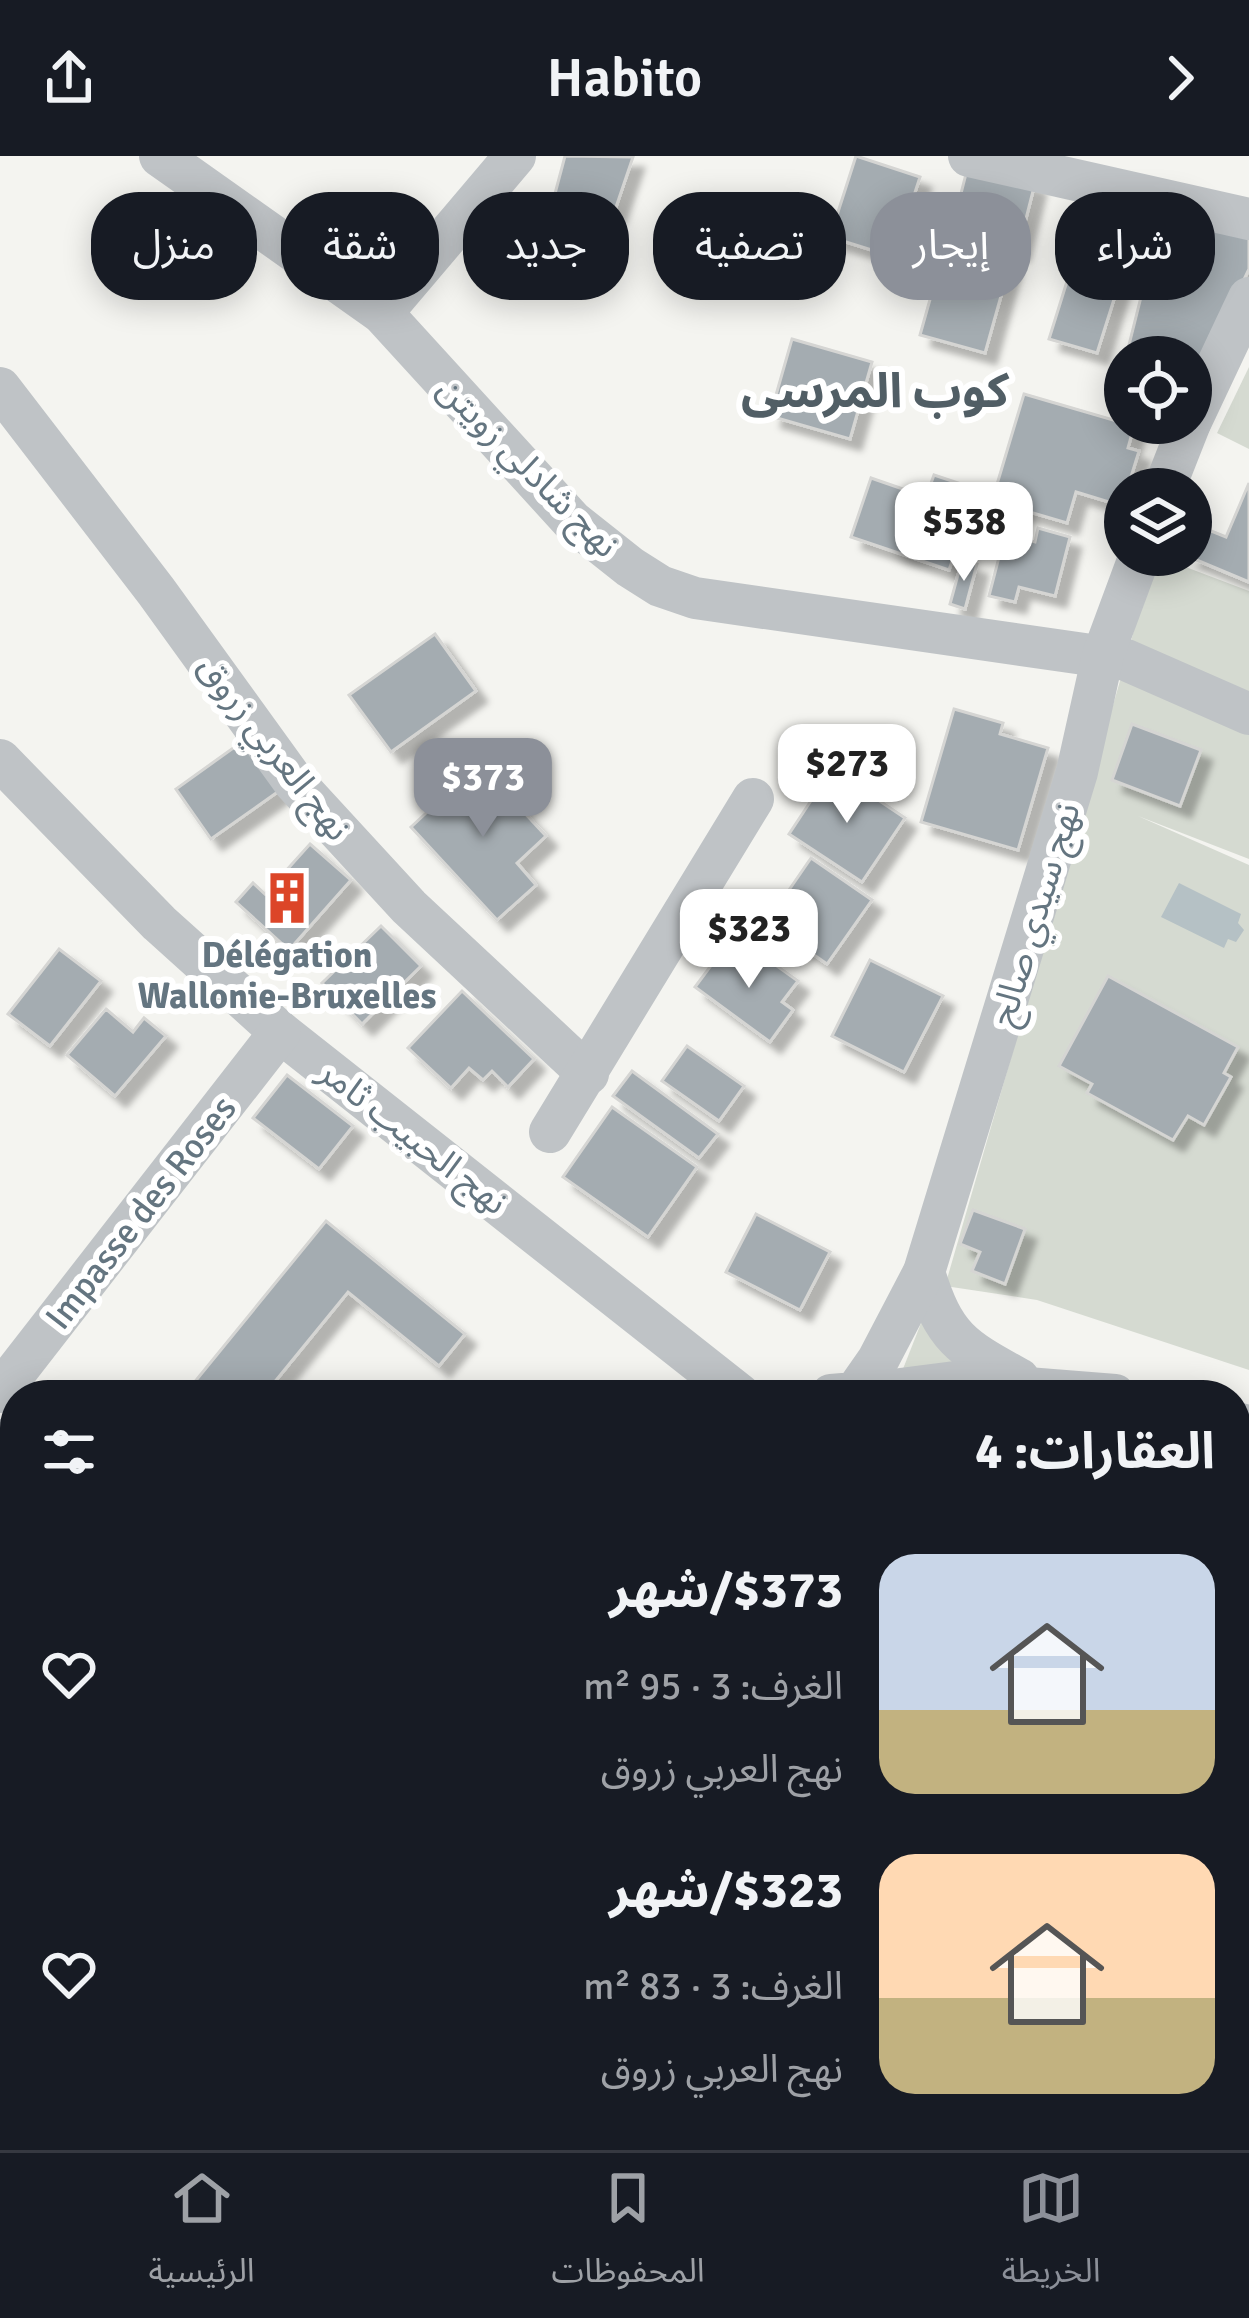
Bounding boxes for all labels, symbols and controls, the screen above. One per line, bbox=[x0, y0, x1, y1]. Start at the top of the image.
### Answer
icon: share bbox=[36, 45, 102, 111]
text: Habito bbox=[547, 45, 702, 112]
icon: forward bbox=[1147, 45, 1213, 111]
chip: منزل bbox=[91, 192, 257, 300]
chip: شقة bbox=[281, 192, 439, 300]
chip: جديد bbox=[463, 192, 629, 300]
chip: تصفية bbox=[653, 192, 846, 300]
chip: إيجار bbox=[870, 192, 1031, 300]
chip: شراء bbox=[1055, 192, 1215, 300]
map controls bbox=[1104, 336, 1212, 576]
button: locate bbox=[1104, 336, 1212, 444]
district label: كوب المرسى bbox=[741, 362, 1010, 421]
street label: نهج شادلي زويتن bbox=[425, 367, 628, 570]
button: layers bbox=[1104, 468, 1212, 576]
pin: $538 bbox=[893, 482, 1035, 584]
text: $538 bbox=[922, 497, 1006, 545]
street label: نهج العربي زروق bbox=[184, 646, 360, 853]
pin: $273 bbox=[776, 724, 918, 826]
pin: $373 bbox=[412, 738, 554, 840]
text: $273 bbox=[805, 739, 889, 787]
text: $373 bbox=[441, 753, 525, 801]
street label: نهج سيدي صالح bbox=[980, 797, 1095, 1033]
building icon: Délégation Wallonie-Bruxelles bbox=[258, 869, 316, 927]
pin: $323 bbox=[678, 889, 820, 991]
text: $323 bbox=[707, 904, 791, 952]
place label: Délégation Wallonie-Bruxelles bbox=[138, 933, 436, 1019]
street label: نهج الحبيب ثامر bbox=[307, 1049, 517, 1227]
street label: Impasse des Roses bbox=[36, 1087, 246, 1339]
icon: filters bbox=[36, 1419, 102, 1485]
text: العقارات: 4 bbox=[975, 1420, 1215, 1483]
text: $373/شهر bbox=[609, 1559, 843, 1622]
icon: home bbox=[975, 1602, 1119, 1746]
icon: heart bbox=[36, 1641, 102, 1707]
text: الغرف: 3 · 95 m² bbox=[583, 1662, 843, 1710]
text: نهج العربي زروق bbox=[601, 1745, 843, 1793]
text: $323/شهر bbox=[609, 1859, 843, 1922]
icon: home bbox=[975, 1902, 1119, 2046]
icon: heart bbox=[36, 1941, 102, 2007]
text: الغرف: 3 · 83 m² bbox=[583, 1962, 843, 2010]
text: نهج العربي زروق bbox=[601, 2045, 843, 2093]
tab: الرئيسية bbox=[148, 2165, 255, 2306]
tab: المحفوظات bbox=[552, 2165, 705, 2306]
tab: الخريطة bbox=[1002, 2165, 1101, 2306]

